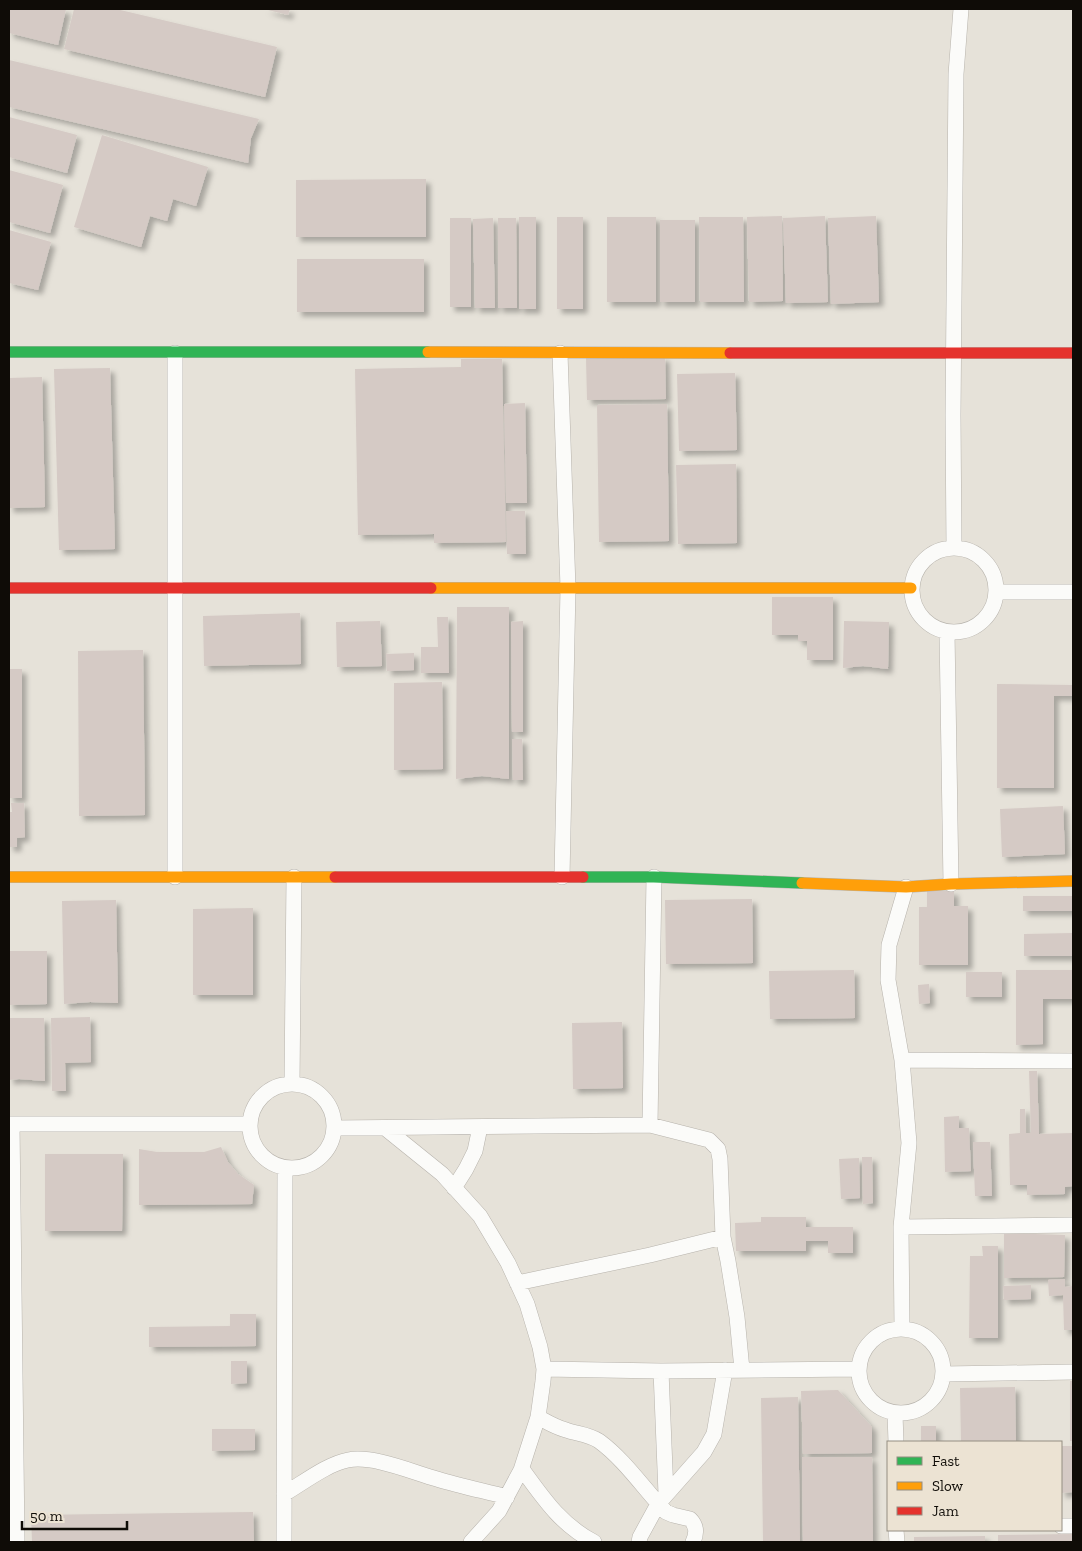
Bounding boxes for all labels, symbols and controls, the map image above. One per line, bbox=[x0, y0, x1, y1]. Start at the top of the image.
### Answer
legend bbox=[887, 1441, 1062, 1531]
text: Fast bbox=[932, 1452, 960, 1470]
text: Slow bbox=[932, 1477, 964, 1495]
scale bar bbox=[22, 1498, 128, 1530]
text: Jam bbox=[932, 1502, 959, 1520]
text: 50 m bbox=[30, 1507, 63, 1525]

